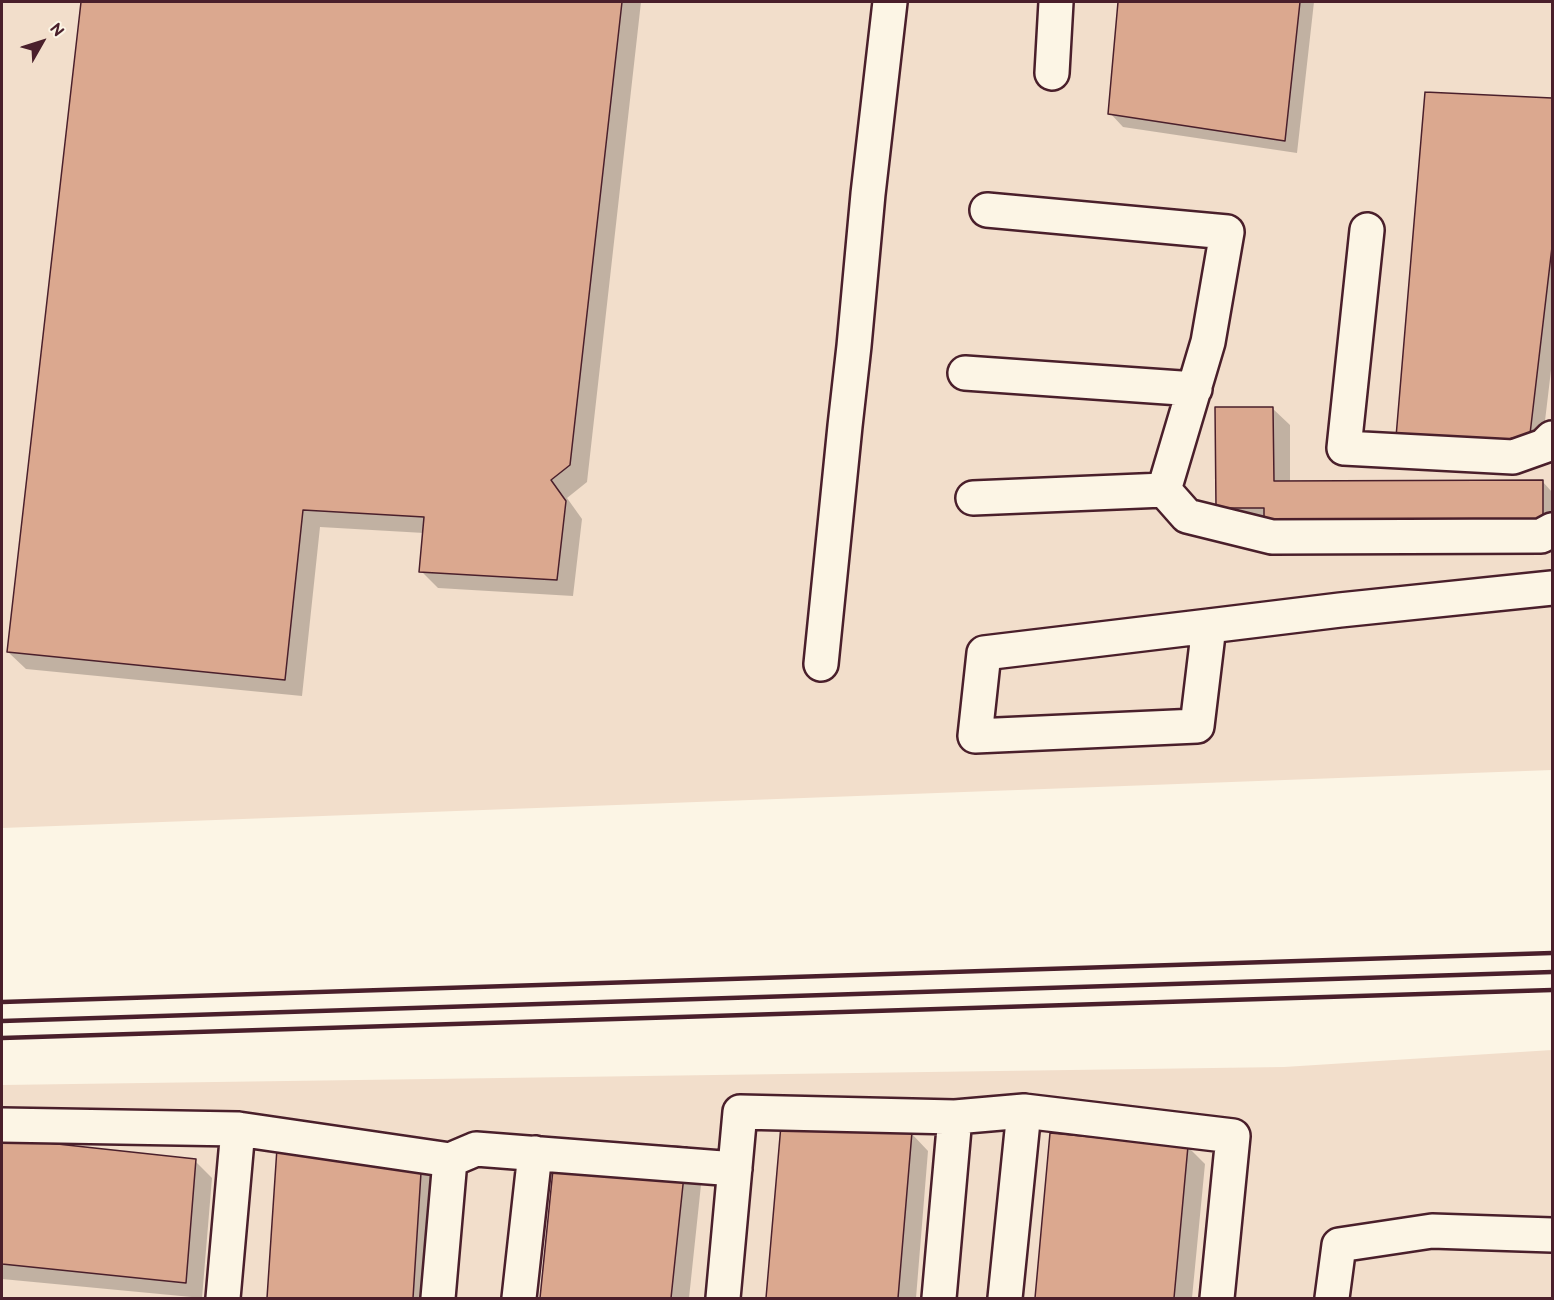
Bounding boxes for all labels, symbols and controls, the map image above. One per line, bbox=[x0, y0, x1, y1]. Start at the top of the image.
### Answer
north arrow bbox=[12, 12, 72, 72]
text: N bbox=[45, 20, 68, 41]

